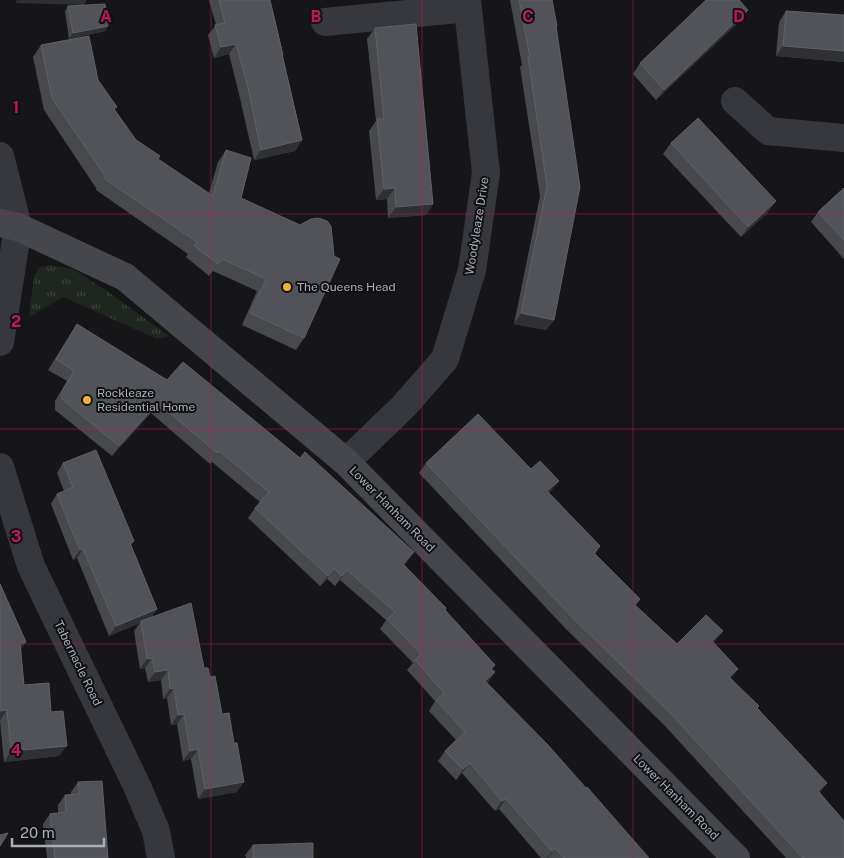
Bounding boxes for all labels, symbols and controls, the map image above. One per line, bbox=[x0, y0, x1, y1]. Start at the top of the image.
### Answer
text: A bbox=[100, 7, 112, 26]
text: B bbox=[311, 7, 322, 26]
text: C bbox=[522, 7, 534, 26]
text: D bbox=[733, 7, 745, 26]
text: 1 bbox=[13, 98, 19, 117]
street label: Woodyleaze Drive bbox=[462, 176, 492, 276]
place label: The Queens Head bbox=[297, 280, 396, 294]
marker: The Queens Head bbox=[281, 281, 293, 293]
text: 2 bbox=[11, 312, 21, 331]
place label: Rockleaze Residential Home bbox=[97, 386, 195, 414]
marker: Rockleaze Residential Home bbox=[81, 394, 93, 406]
street label: Lower Hanham Road bbox=[346, 463, 438, 555]
text: 3 bbox=[11, 527, 21, 546]
street label: Tabernacle Road bbox=[51, 618, 105, 708]
text: 4 bbox=[11, 741, 22, 760]
street label: Lower Hanham Road bbox=[630, 751, 722, 843]
scale bar bbox=[12, 816, 105, 848]
text: 20 m bbox=[20, 824, 55, 841]

